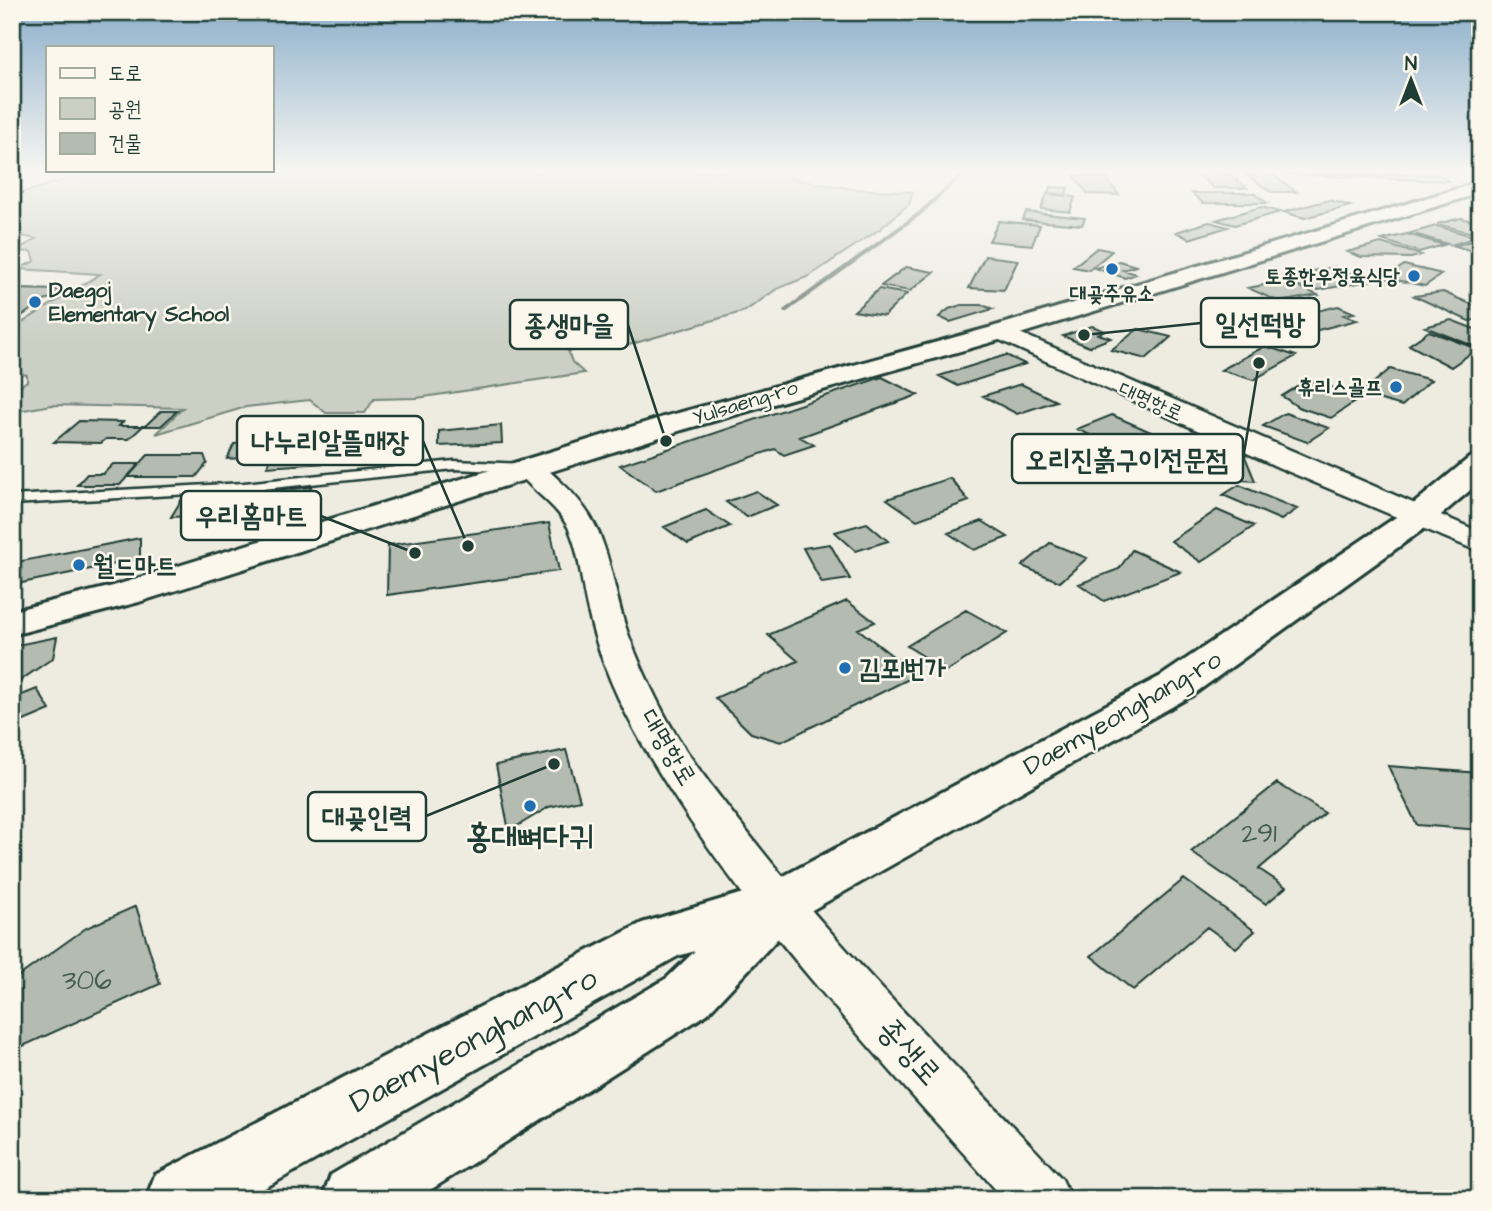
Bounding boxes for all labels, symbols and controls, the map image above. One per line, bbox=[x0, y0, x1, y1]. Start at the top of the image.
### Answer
legend bbox=[46, 46, 273, 172]
north arrow bbox=[1376, 46, 1446, 116]
text: N bbox=[1405, 51, 1417, 78]
text: 도로 bbox=[108, 59, 142, 88]
text: 공원 bbox=[108, 95, 142, 124]
text: 건물 bbox=[108, 129, 142, 158]
marker: 대곶주유소 bbox=[1104, 261, 1120, 277]
place label: 토종한우정육식당 bbox=[1265, 262, 1400, 291]
marker: 토종한우정육식당 bbox=[1406, 268, 1422, 284]
place label: Daegoj Elementary School bbox=[49, 276, 230, 332]
place label: 대곶주유소 bbox=[1070, 279, 1154, 308]
marker: Daegoj Elementary School bbox=[27, 294, 43, 310]
callout: 일선떡방 bbox=[1201, 298, 1319, 347]
callout: 종생마을 bbox=[510, 300, 628, 349]
text: 일선떡방 bbox=[1215, 305, 1306, 344]
text: 종생마을 bbox=[524, 306, 614, 345]
street label: Yulsaeng-ro bbox=[689, 373, 802, 434]
place label: 휴리스골프 bbox=[1298, 373, 1382, 402]
street label: 대명항로 bbox=[1114, 374, 1188, 428]
marker: 휴리스골프 bbox=[1388, 379, 1404, 395]
callout: 나누리알뜰매장 bbox=[237, 416, 423, 465]
text: 나누리알뜰매장 bbox=[251, 423, 409, 462]
callout: 오리진흙구이전문점 bbox=[1012, 434, 1243, 483]
text: 오리진흙구이전문점 bbox=[1026, 441, 1228, 480]
callout: 우리홈마트 bbox=[181, 491, 321, 540]
text: 우리홈마트 bbox=[195, 497, 307, 536]
place label: 월드마트 bbox=[93, 548, 177, 584]
marker: 월드마트 bbox=[71, 557, 87, 573]
street label: Daemyeonghang-ro bbox=[1017, 641, 1230, 786]
place label: 김포1번가 bbox=[859, 651, 946, 687]
marker: 김포1번가 bbox=[837, 660, 853, 676]
street label: 대명항로 bbox=[631, 702, 705, 793]
callout: 대곶인력 bbox=[308, 792, 426, 841]
text: 대곶인력 bbox=[322, 798, 412, 837]
marker: 홍대뼈다귀 bbox=[522, 798, 538, 814]
house number: 291 bbox=[1241, 814, 1277, 853]
place label: 홍대뼈다귀 bbox=[466, 815, 594, 860]
street label: Daemyeonghang-ro bbox=[342, 956, 606, 1125]
house number: 306 bbox=[62, 961, 112, 1000]
street label: 종생로 bbox=[866, 1008, 951, 1096]

